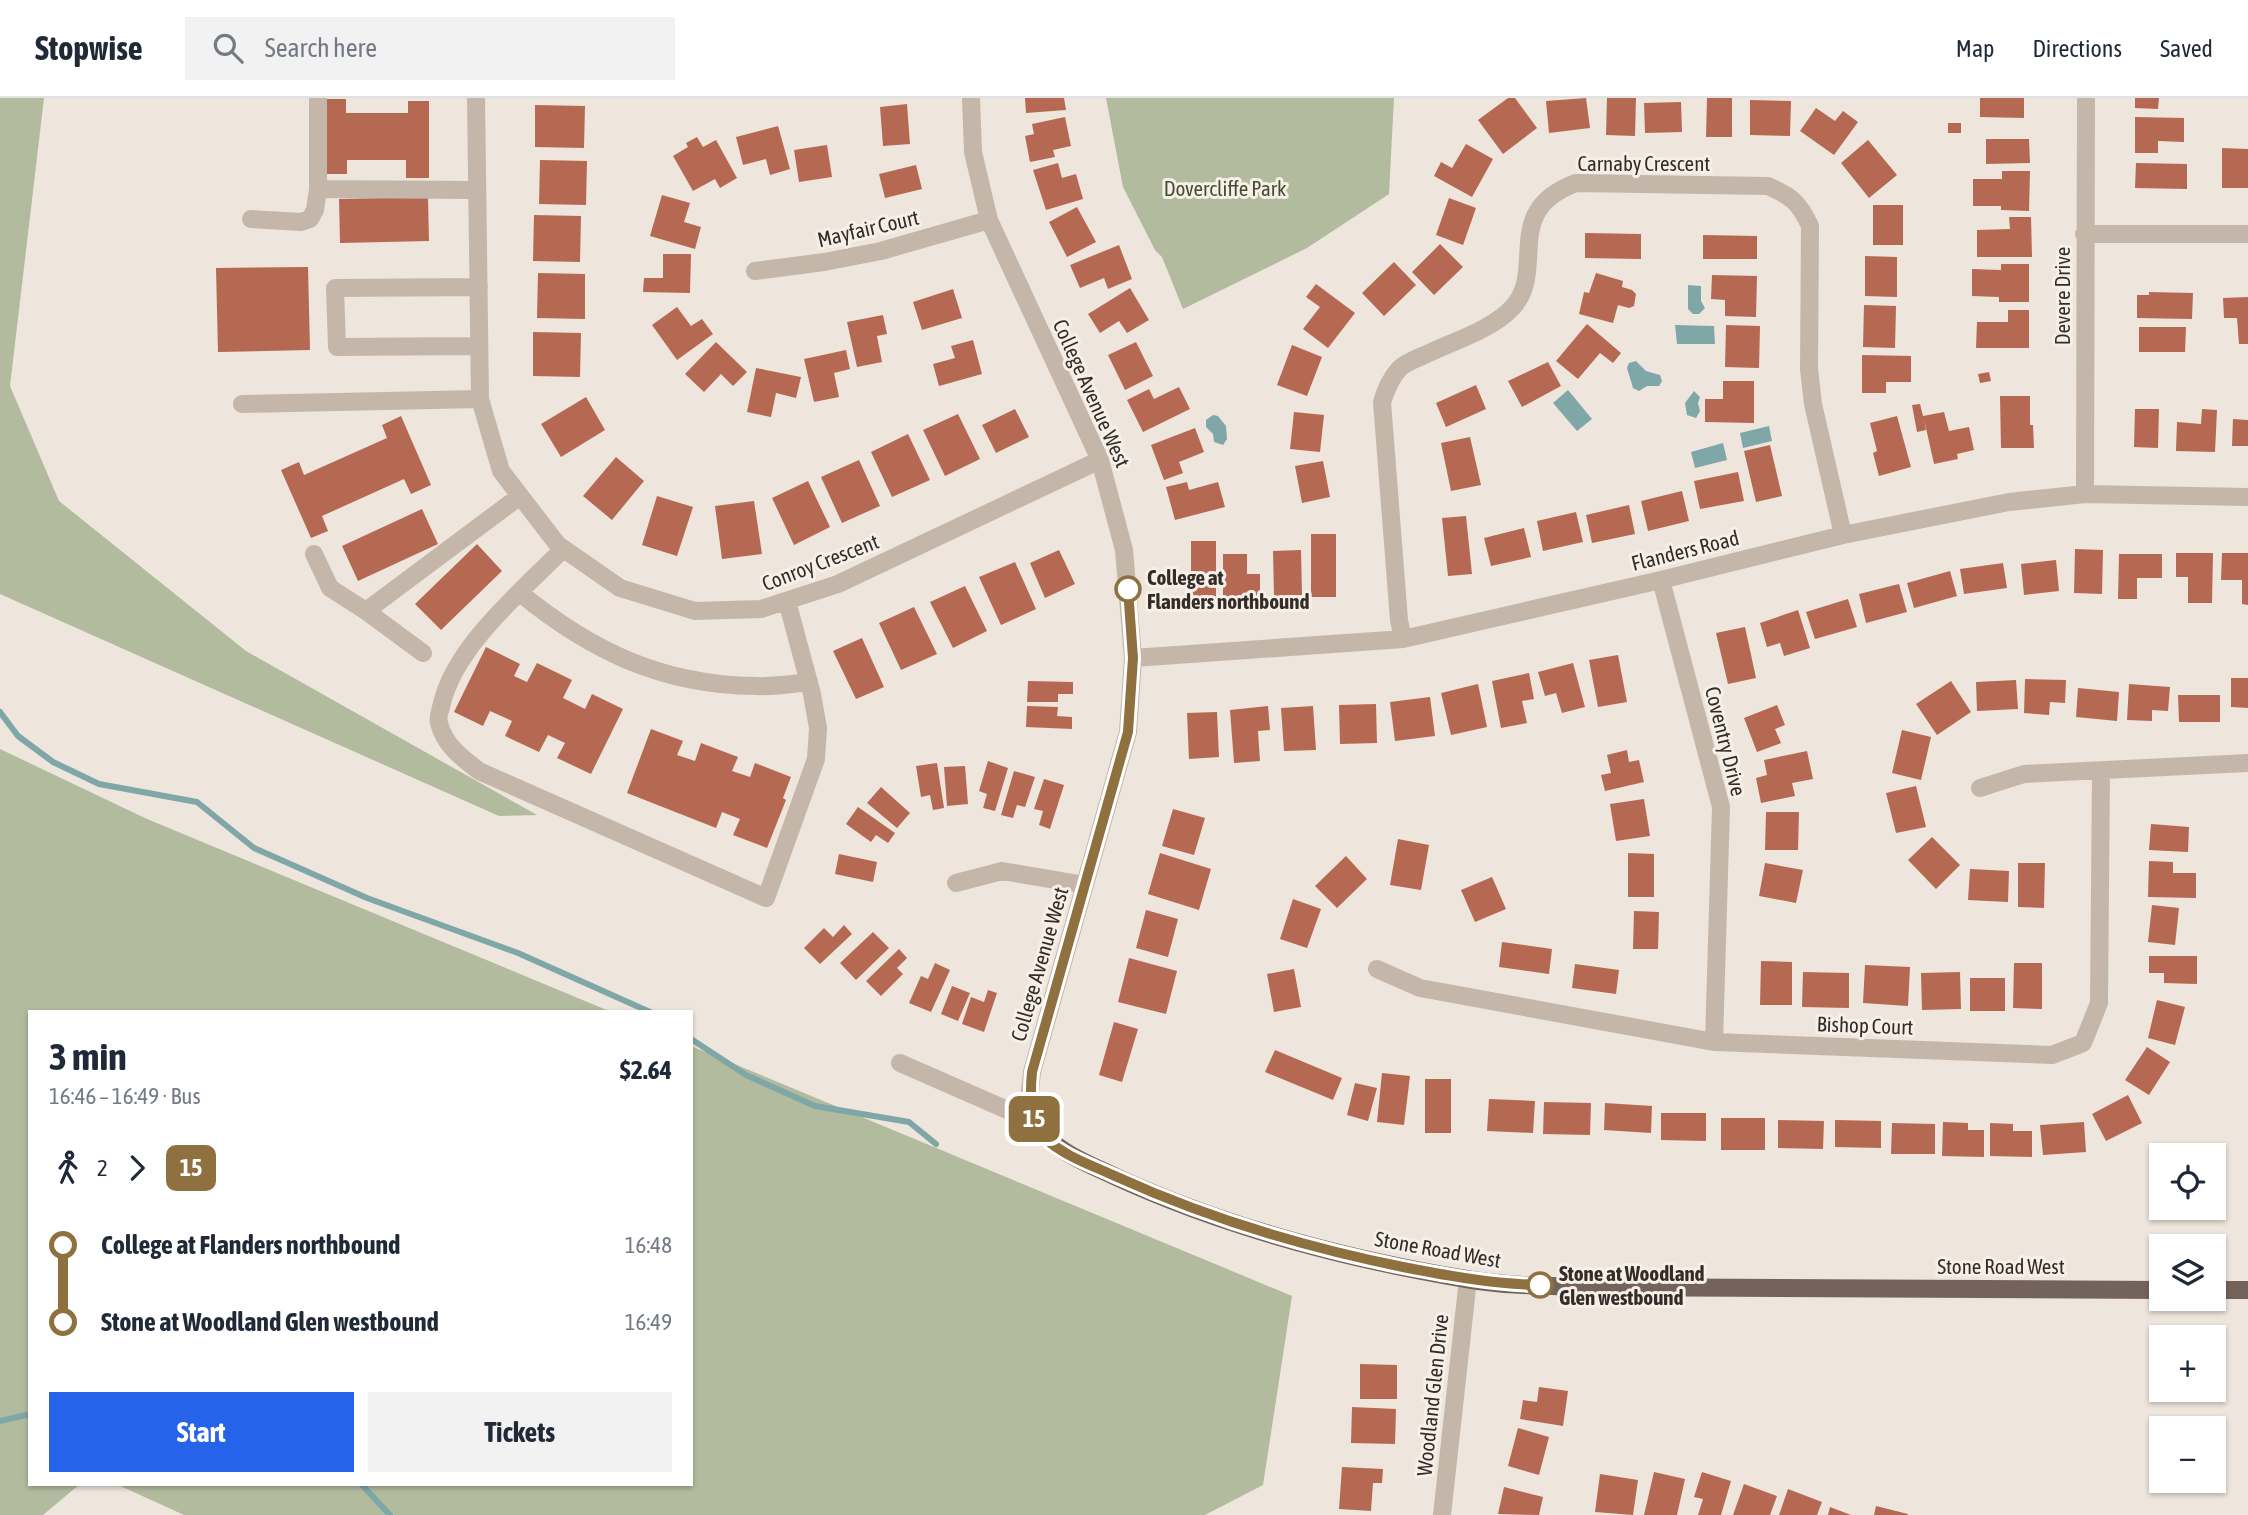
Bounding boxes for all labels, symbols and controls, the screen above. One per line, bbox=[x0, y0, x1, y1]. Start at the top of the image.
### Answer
search box bbox=[185, 17, 675, 80]
text: Stopwise bbox=[35, 29, 143, 67]
icon: search bbox=[209, 29, 247, 67]
text: Search here bbox=[265, 33, 377, 63]
text: Map bbox=[1956, 35, 1994, 62]
text: Directions bbox=[2032, 35, 2122, 62]
text: Saved bbox=[2160, 35, 2213, 62]
street label: Carnaby Crescent bbox=[1578, 151, 1710, 175]
park label: Dovercliffe Park bbox=[1164, 176, 1286, 200]
street label: Mayfair Court bbox=[815, 205, 921, 251]
street label: Devere Drive bbox=[2050, 247, 2074, 345]
street label: College Avenue West bbox=[1049, 315, 1135, 471]
street label: Flanders Road bbox=[1629, 525, 1741, 575]
street label: Conroy Crescent bbox=[758, 529, 882, 595]
place label: College at Flanders northbound bbox=[1147, 565, 1309, 613]
marker: College at Flanders northbound bbox=[1115, 576, 1141, 602]
street label: Coventry Drive bbox=[1701, 684, 1751, 798]
street label: College Avenue West bbox=[1005, 884, 1073, 1044]
street label: Bishop Court bbox=[1816, 1011, 1914, 1039]
text: 3 min bbox=[49, 1035, 127, 1078]
text: $2.64 bbox=[620, 1055, 672, 1085]
text: 16:46 – 16:49 · Bus bbox=[49, 1083, 201, 1109]
line badge: 15 bbox=[1002, 1096, 1066, 1142]
text: 15 bbox=[1023, 1105, 1045, 1132]
map controls bbox=[2149, 1143, 2226, 1493]
button: locate bbox=[2149, 1143, 2226, 1220]
icon: walk bbox=[49, 1149, 87, 1187]
icon: forward bbox=[118, 1149, 156, 1187]
text: 15 bbox=[180, 1154, 202, 1181]
text: 2 bbox=[97, 1155, 108, 1181]
street label: Stone Road West bbox=[1373, 1226, 1503, 1272]
text: College at Flanders northbound bbox=[101, 1230, 400, 1260]
text: 16:48 bbox=[625, 1232, 672, 1258]
button: layers bbox=[2149, 1234, 2226, 1311]
street label: Stone Road West bbox=[1937, 1254, 2065, 1278]
place label: Stone at Woodland Glen westbound bbox=[1559, 1261, 1705, 1309]
marker: Stone at Woodland Glen westbound bbox=[1527, 1272, 1553, 1298]
text: Stone at Woodland Glen westbound bbox=[101, 1307, 439, 1337]
text: 16:49 bbox=[625, 1309, 672, 1335]
street label: Woodland Glen Drive bbox=[1412, 1313, 1452, 1477]
button: + bbox=[2149, 1325, 2226, 1402]
button: Start bbox=[49, 1392, 354, 1472]
button: Tickets bbox=[368, 1392, 672, 1472]
button: − bbox=[2149, 1416, 2226, 1493]

